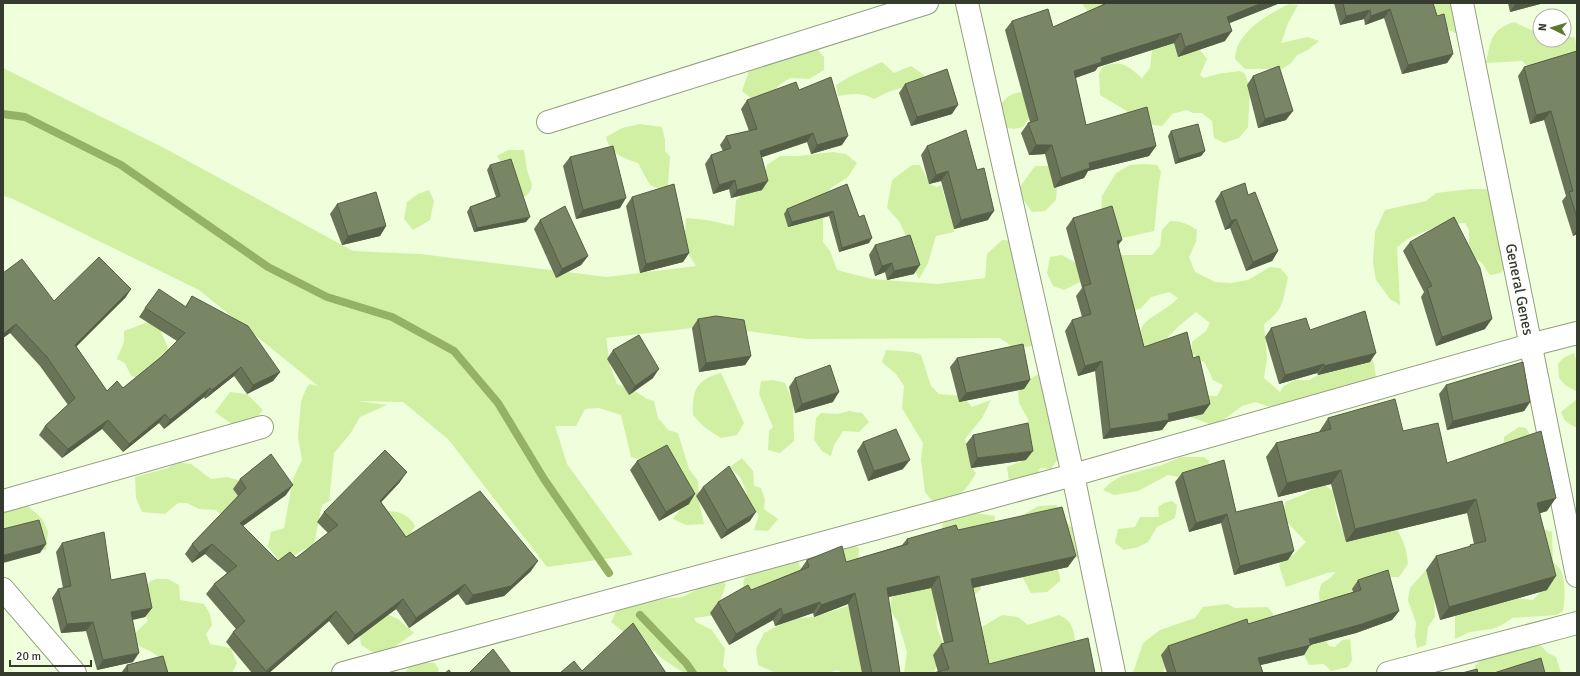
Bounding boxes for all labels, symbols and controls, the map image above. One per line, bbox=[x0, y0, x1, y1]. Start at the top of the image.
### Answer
north arrow bbox=[1532, 8, 1572, 48]
text: N bbox=[1536, 23, 1549, 32]
street label: General Genes bbox=[1501, 242, 1538, 337]
scale bar bbox=[10, 642, 91, 668]
text: 20 m bbox=[16, 649, 41, 664]

